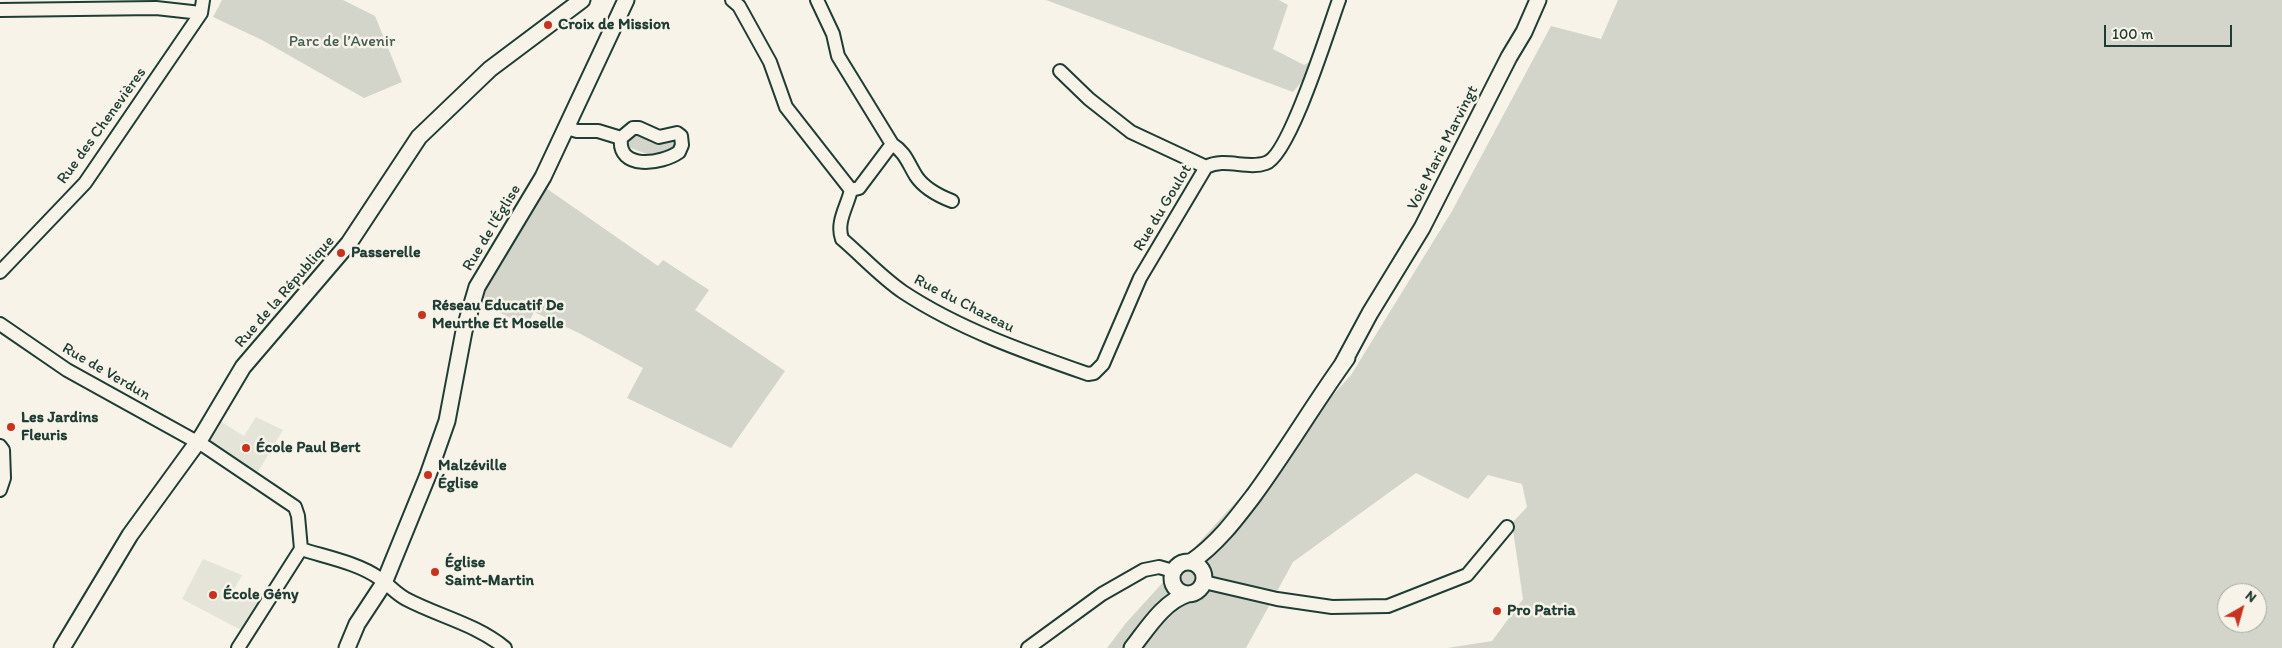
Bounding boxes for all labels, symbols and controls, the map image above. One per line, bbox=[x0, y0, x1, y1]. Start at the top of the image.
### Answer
place label: Croix de Mission bbox=[558, 15, 670, 35]
scale bar bbox=[2107, 15, 2234, 47]
marker: Croix de Mission bbox=[542, 19, 554, 31]
text: 100 m bbox=[2112, 25, 2153, 43]
park label: Parc de l’Avenir bbox=[289, 32, 395, 52]
street label: Rue des Chenevières bbox=[53, 64, 151, 188]
street label: Voie Marie Marvingt bbox=[1403, 83, 1483, 213]
street label: Rue du Goulot bbox=[1130, 161, 1196, 255]
street label: Rue de l'Église bbox=[459, 181, 525, 275]
street label: Rue de la République bbox=[231, 232, 339, 352]
place label: Passerelle bbox=[351, 243, 421, 263]
marker: Passerelle bbox=[335, 247, 347, 259]
street label: Rue du Chazeau bbox=[911, 270, 1017, 338]
place label: Réseau Educatif De Meurthe Et Moselle bbox=[432, 296, 564, 334]
marker: Réseau Educatif De Meurthe Et Moselle bbox=[416, 309, 428, 321]
street label: Rue de Verdun bbox=[58, 339, 154, 405]
place label: Les Jardins Fleuris bbox=[21, 408, 98, 446]
marker: Les Jardins Fleuris bbox=[5, 421, 17, 433]
place label: École Paul Bert bbox=[256, 438, 360, 458]
marker: École Paul Bert bbox=[240, 442, 252, 454]
place label: Malzéville Église bbox=[438, 456, 507, 494]
marker: Malzéville Église bbox=[422, 469, 434, 481]
place label: Église Saint-Martin bbox=[445, 553, 534, 591]
marker: Église Saint-Martin bbox=[429, 566, 441, 578]
north arrow bbox=[2217, 583, 2267, 633]
place label: École Gény bbox=[223, 585, 298, 605]
text: N bbox=[2242, 587, 2260, 606]
marker: École Gény bbox=[207, 589, 219, 601]
place label: Pro Patria bbox=[1507, 601, 1576, 621]
marker: Pro Patria bbox=[1491, 605, 1503, 617]

